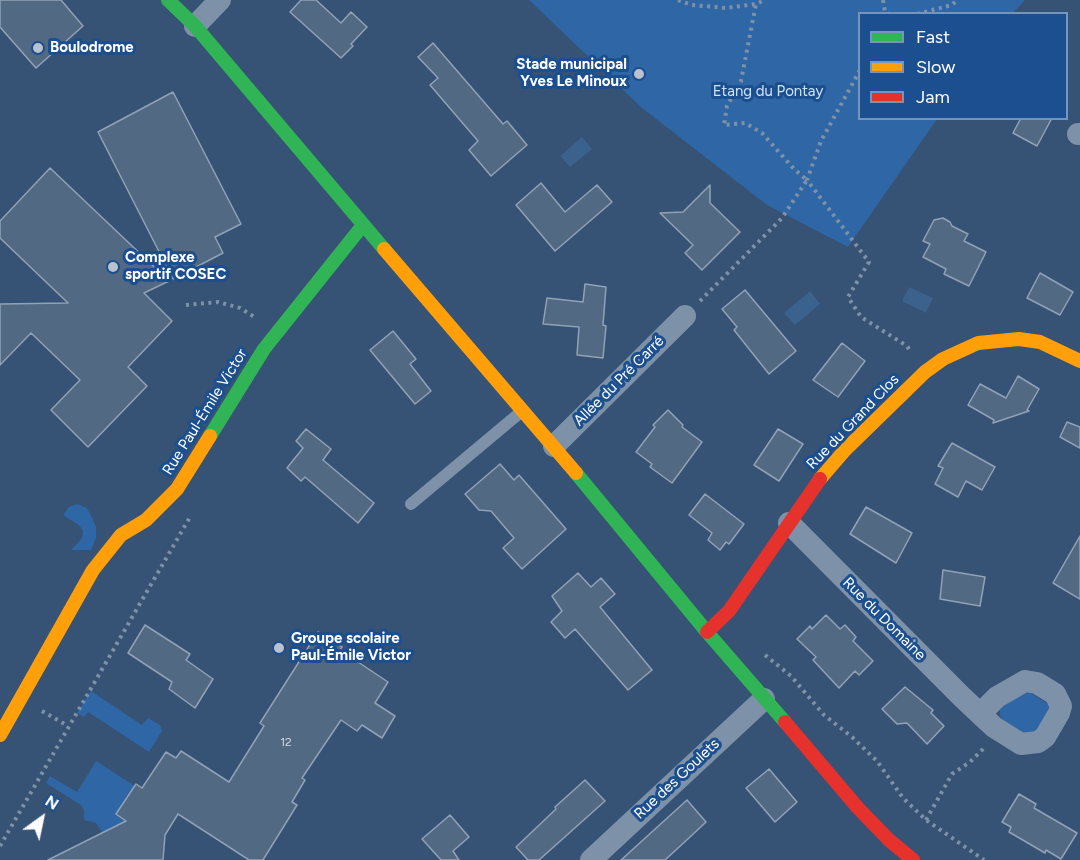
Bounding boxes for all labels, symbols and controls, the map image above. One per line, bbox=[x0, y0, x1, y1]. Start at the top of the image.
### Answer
legend bbox=[858, 12, 1068, 120]
text: Fast bbox=[916, 26, 950, 48]
place label: Boulodrome bbox=[50, 39, 134, 57]
marker: Boulodrome bbox=[31, 41, 45, 55]
place label: Stade municipal Yves Le Minoux bbox=[516, 56, 627, 91]
text: Slow bbox=[916, 56, 955, 78]
marker: Stade municipal Yves Le Minoux bbox=[632, 67, 646, 81]
park label: Etang du Pontay bbox=[713, 83, 823, 101]
text: Jam bbox=[916, 86, 950, 108]
place label: Complexe sportif COSEC bbox=[125, 249, 226, 284]
marker: Complexe sportif COSEC bbox=[106, 260, 120, 274]
street label: Allée du Pré Carré bbox=[570, 332, 668, 430]
street label: Rue Paul-Émile Victor bbox=[159, 346, 251, 478]
street label: Rue du Grand Clos bbox=[803, 371, 903, 473]
street label: Rue du Domaine bbox=[839, 574, 929, 664]
place label: Groupe scolaire Paul-Émile Victor bbox=[291, 630, 411, 665]
marker: Groupe scolaire Paul-Émile Victor bbox=[272, 641, 286, 655]
house number: 12 bbox=[280, 735, 292, 749]
street label: Rue des Goulets bbox=[631, 735, 723, 823]
north arrow bbox=[12, 788, 72, 848]
text: N bbox=[42, 791, 62, 814]

